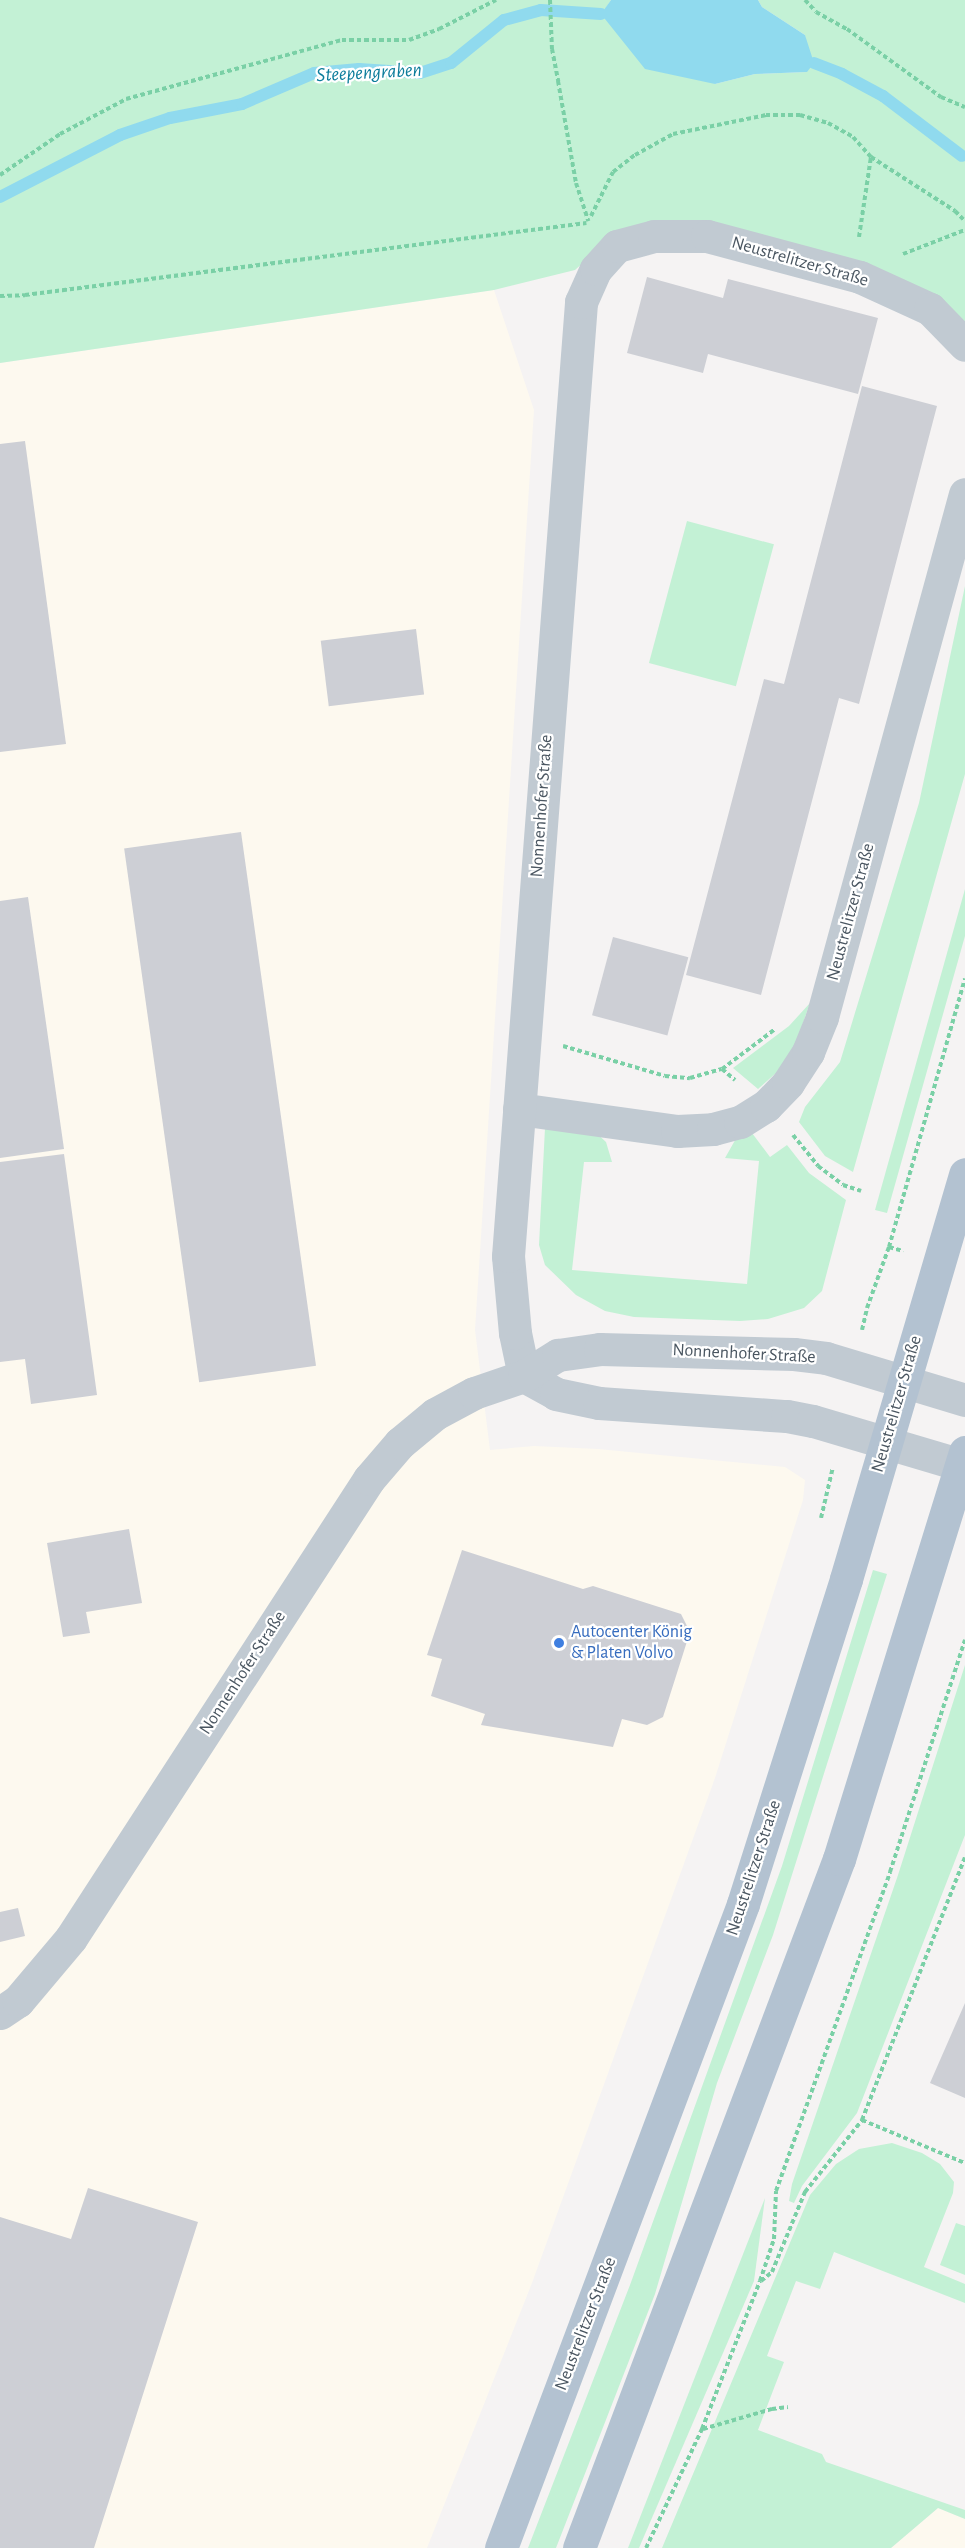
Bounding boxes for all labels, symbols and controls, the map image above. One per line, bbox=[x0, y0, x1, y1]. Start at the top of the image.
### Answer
water label: Steepengraben bbox=[315, 58, 423, 88]
street label: Neustrelitzer Straße bbox=[729, 232, 871, 292]
street label: Nonnenhofer Straße bbox=[526, 734, 558, 878]
street label: Neustrelitzer Straße bbox=[822, 841, 880, 983]
street label: Neustrelitzer Straße bbox=[867, 1333, 927, 1475]
street label: Nonnenhofer Straße bbox=[672, 1339, 816, 1369]
street label: Nonnenhofer Straße bbox=[195, 1607, 291, 1739]
place label: Autocenter König & Platen Volvo bbox=[571, 1622, 692, 1664]
marker: Autocenter König & Platen Volvo bbox=[552, 1636, 566, 1650]
street label: Neustrelitzer Straße bbox=[722, 1798, 786, 1938]
street label: Neustrelitzer Straße bbox=[551, 2254, 621, 2394]

